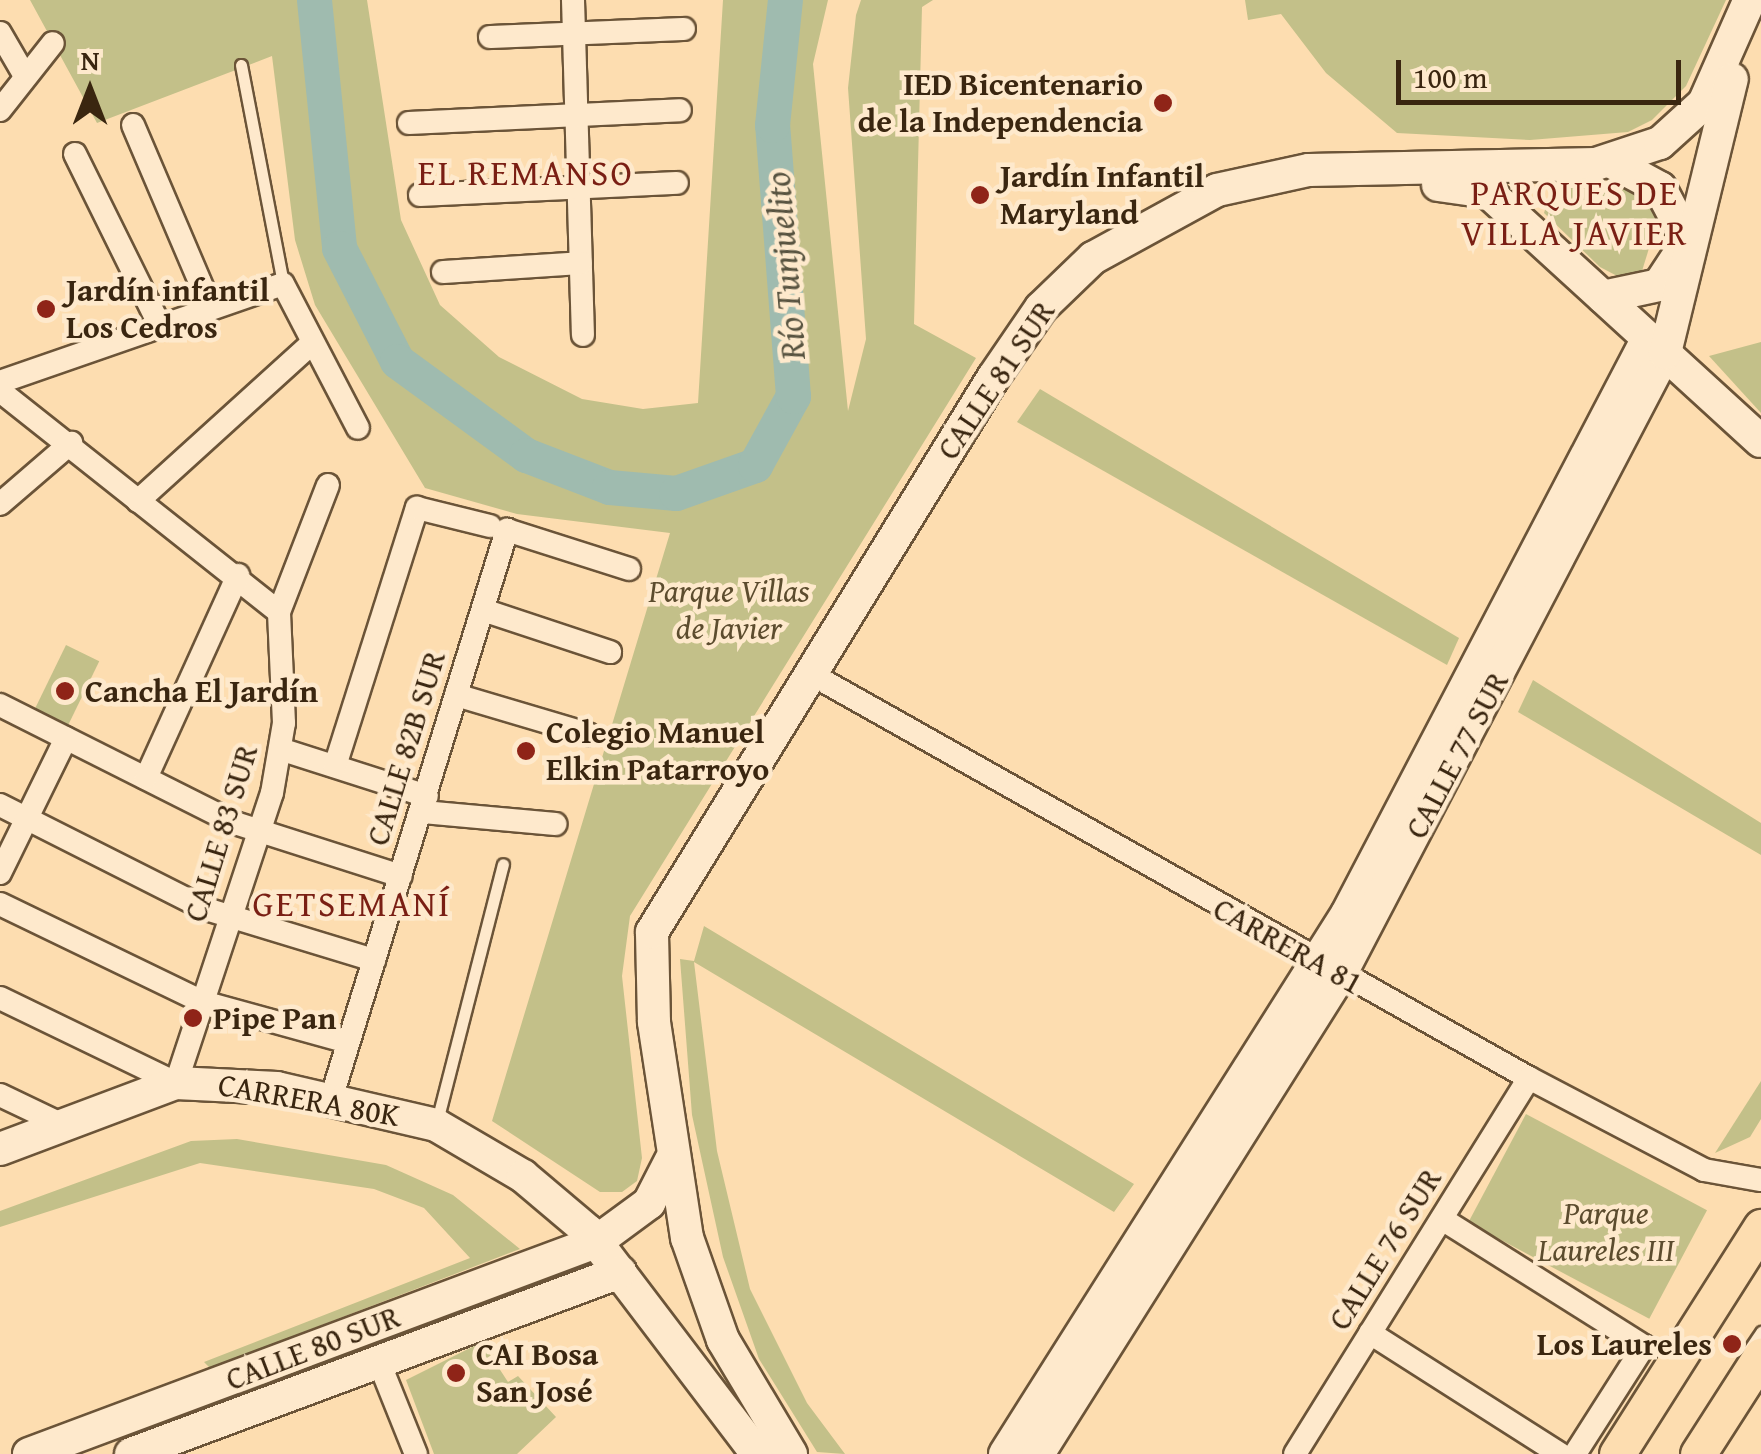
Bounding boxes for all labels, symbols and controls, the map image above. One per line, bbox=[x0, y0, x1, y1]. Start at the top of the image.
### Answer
text: N bbox=[81, 39, 99, 80]
north arrow bbox=[40, 40, 140, 140]
scale bar bbox=[1401, 40, 1686, 102]
text: 100 m bbox=[1413, 55, 1487, 99]
place label: IED Bicentenario de la Independencia bbox=[858, 66, 1143, 141]
marker: IED Bicentenario de la Independencia bbox=[1152, 92, 1174, 114]
district label: EL REMANSO bbox=[418, 152, 634, 194]
place label: Jardín Infantil Maryland bbox=[1000, 158, 1204, 233]
water label: Río Tunjuelito bbox=[756, 170, 814, 362]
district label: PARQUES DE VILLA JAVIER bbox=[1461, 172, 1689, 254]
marker: Jardín Infantil Maryland bbox=[969, 184, 991, 206]
place label: Jardín infantil Los Cedros bbox=[66, 272, 269, 347]
street label: CALLE 81 SUR bbox=[929, 293, 1063, 467]
marker: Jardín infantil Los Cedros bbox=[35, 298, 57, 320]
park label: Parque Villas de Javier bbox=[648, 573, 810, 648]
street label: CALLE 82B SUR bbox=[358, 646, 454, 850]
street label: CALLE 77 SUR bbox=[1397, 665, 1517, 845]
place label: Cancha El Jardín bbox=[85, 672, 318, 710]
marker: Cancha El Jardín bbox=[54, 680, 76, 702]
place label: Colegio Manuel Elkin Patarroyo bbox=[546, 714, 769, 789]
street label: CALLE 83 SUR bbox=[176, 740, 266, 926]
marker: Colegio Manuel Elkin Patarroyo bbox=[515, 740, 537, 762]
district label: GETSEMANÍ bbox=[253, 883, 451, 925]
street label: CARRERA 81 bbox=[1207, 889, 1369, 1003]
place label: Pipe Pan bbox=[213, 999, 336, 1037]
marker: Pipe Pan bbox=[182, 1007, 204, 1029]
street label: CARRERA 80K bbox=[215, 1065, 403, 1135]
street label: CALLE 76 SUR bbox=[1320, 1161, 1450, 1337]
park label: Parque Laureles III bbox=[1538, 1195, 1674, 1270]
street label: CALLE 80 SUR bbox=[221, 1297, 405, 1399]
place label: Los Laureles bbox=[1537, 1325, 1712, 1363]
marker: Los Laureles bbox=[1721, 1333, 1743, 1355]
place label: CAI Bosa San José bbox=[476, 1336, 598, 1411]
marker: CAI Bosa San José bbox=[445, 1362, 467, 1384]

